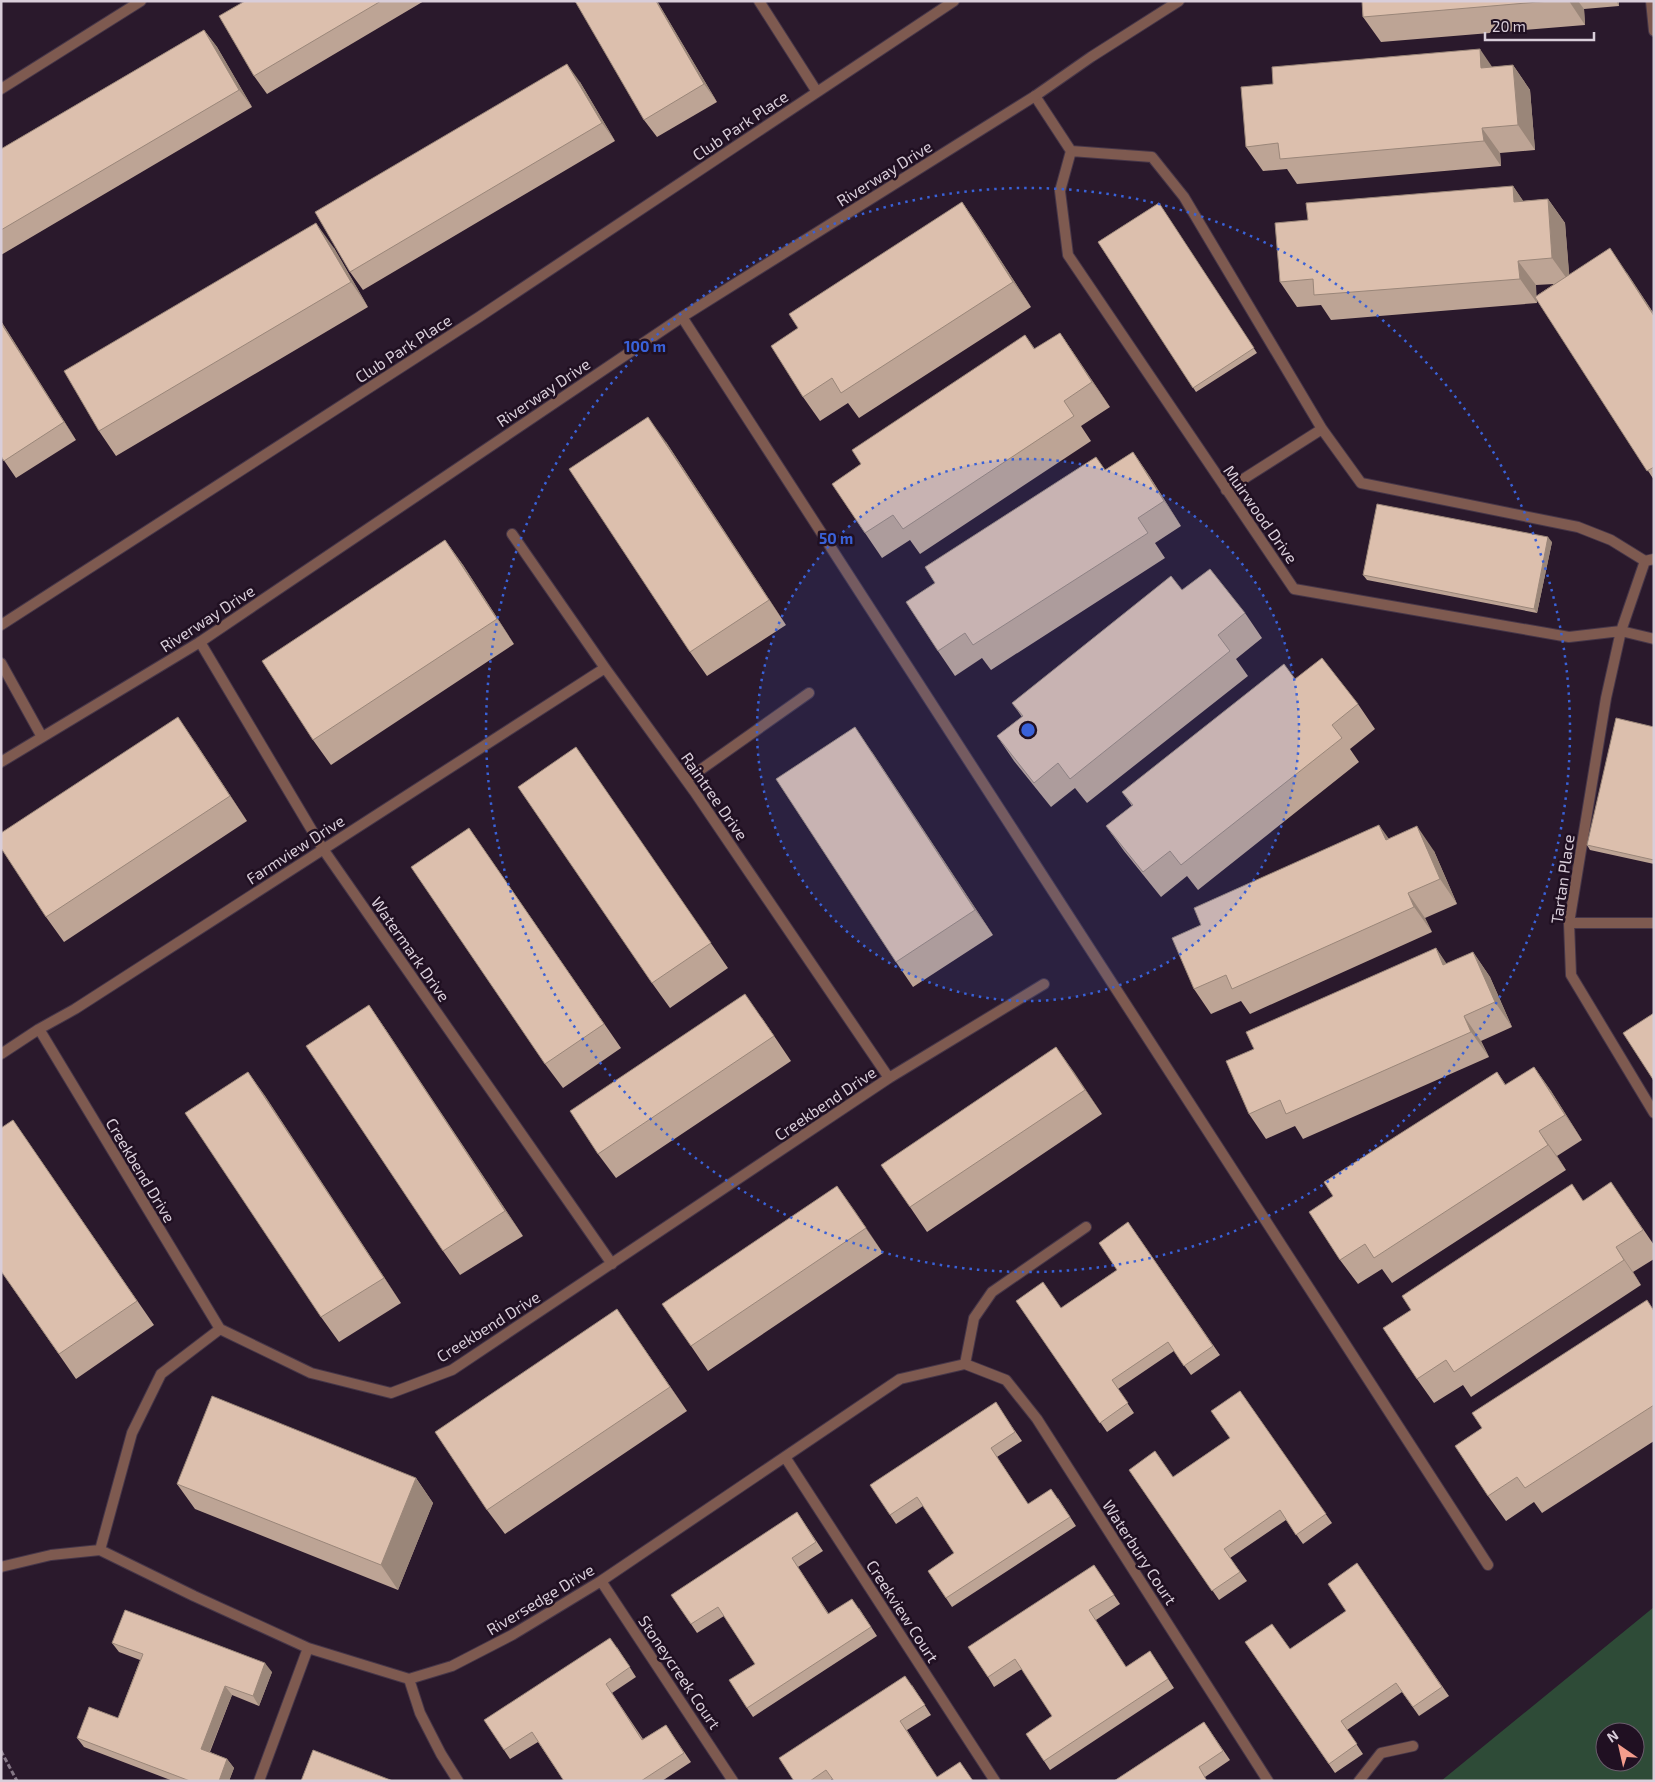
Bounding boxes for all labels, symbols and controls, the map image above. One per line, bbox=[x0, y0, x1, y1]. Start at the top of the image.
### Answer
scale bar bbox=[1485, 10, 1594, 42]
text: 20 m bbox=[1492, 17, 1526, 35]
street label: Club Park Place bbox=[689, 86, 791, 164]
street label: Riverway Drive bbox=[833, 136, 935, 210]
street label: Club Park Place bbox=[351, 310, 455, 386]
text: 100 m bbox=[624, 337, 666, 355]
street label: Riverway Drive bbox=[493, 354, 593, 430]
street label: Muirwood Drive bbox=[1220, 461, 1302, 567]
text: 50 m bbox=[819, 529, 853, 547]
street label: Riverway Drive bbox=[156, 580, 258, 656]
centre of rings bbox=[1019, 721, 1037, 739]
street label: Raintree Drive bbox=[678, 748, 752, 844]
street label: Farmview Drive bbox=[242, 810, 348, 888]
street label: Tartan Place bbox=[1546, 833, 1578, 925]
street label: Watermark Drive bbox=[368, 893, 454, 1005]
street label: Creekbend Drive bbox=[771, 1062, 879, 1144]
street label: Creekbend Drive bbox=[102, 1114, 180, 1226]
street label: Creekbend Drive bbox=[433, 1287, 543, 1365]
street label: Waterbury Court bbox=[1099, 1496, 1181, 1608]
street label: Creekview Court bbox=[863, 1556, 943, 1666]
street label: Riversedge Drive bbox=[483, 1559, 597, 1639]
street label: Stoneycreek Court bbox=[635, 1612, 725, 1732]
north arrow bbox=[1595, 1722, 1645, 1772]
text: N bbox=[1604, 1726, 1621, 1746]

